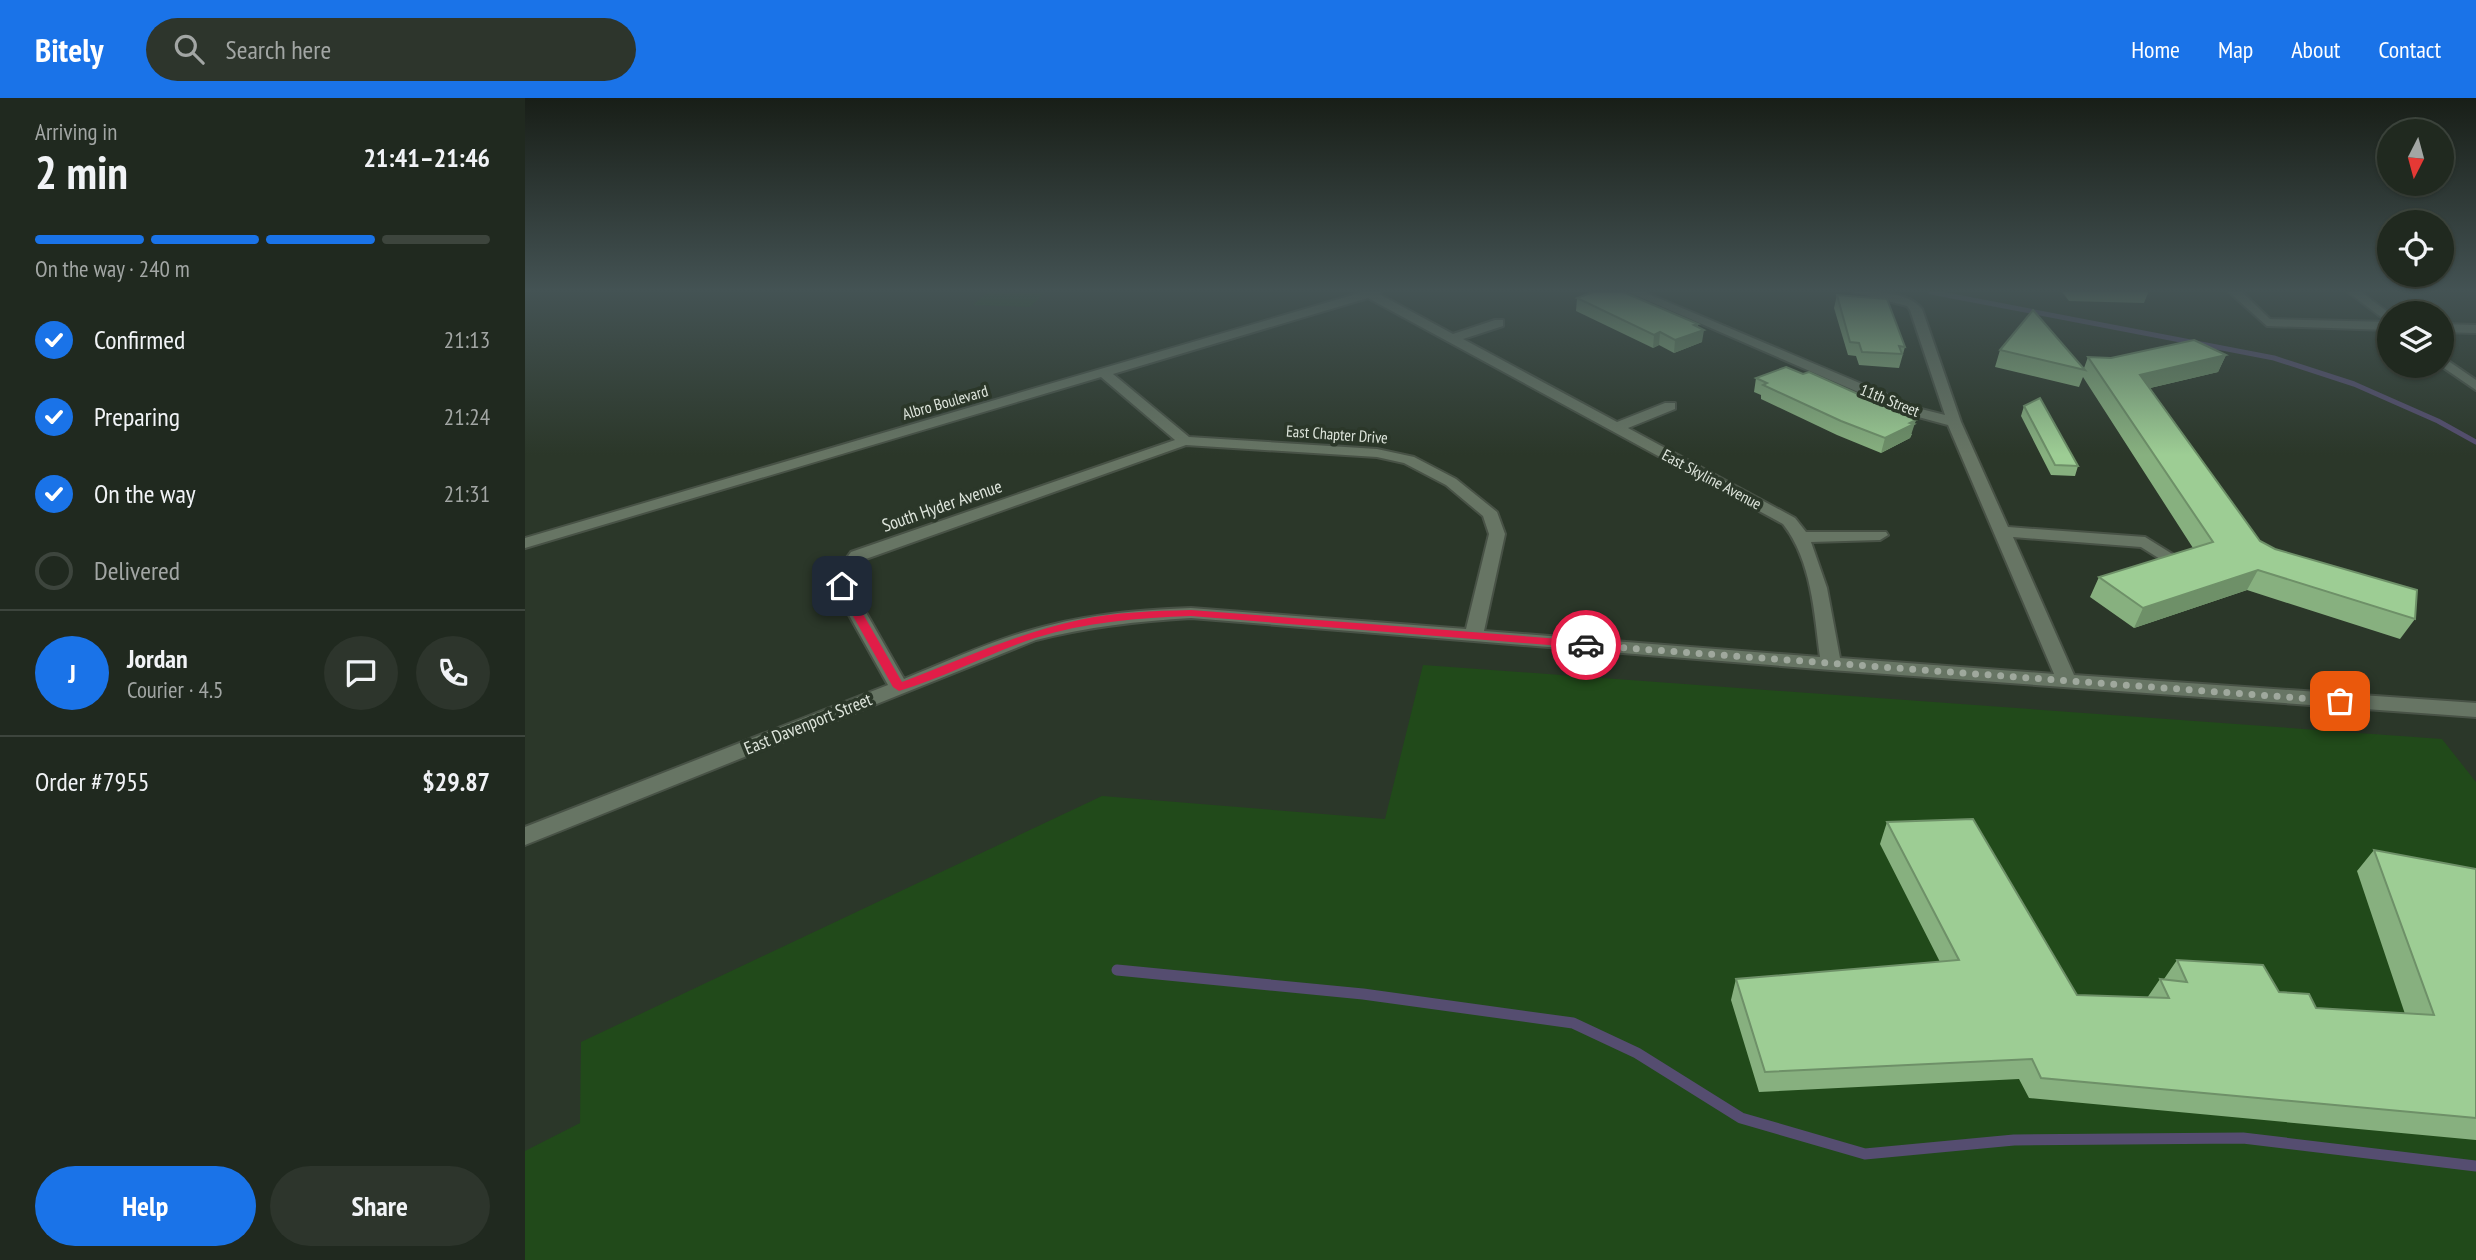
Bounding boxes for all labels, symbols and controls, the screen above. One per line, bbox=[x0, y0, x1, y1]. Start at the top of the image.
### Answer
search box bbox=[146, 18, 636, 81]
text: Bitely bbox=[35, 28, 104, 71]
icon: search bbox=[170, 30, 208, 68]
text: Search here bbox=[226, 33, 331, 66]
text: Home bbox=[2131, 34, 2180, 65]
text: Map bbox=[2218, 34, 2253, 65]
text: About bbox=[2291, 34, 2340, 65]
text: Contact bbox=[2378, 34, 2441, 65]
text: Arriving in bbox=[35, 117, 117, 146]
north arrow bbox=[2377, 119, 2453, 196]
map controls bbox=[2377, 119, 2454, 378]
text: 21:41–21:46 bbox=[363, 141, 490, 174]
text: 2 min bbox=[35, 142, 128, 202]
button: locate bbox=[2377, 210, 2454, 287]
text: On the way · 240 m bbox=[35, 254, 190, 283]
button: layers bbox=[2377, 301, 2454, 378]
icon: check bbox=[35, 321, 73, 359]
text: Confirmed bbox=[94, 323, 185, 356]
text: 21:13 bbox=[444, 325, 490, 354]
street label: 11th Street bbox=[1857, 379, 1923, 421]
street label: Albro Boulevard bbox=[900, 380, 990, 424]
icon: check bbox=[35, 398, 73, 436]
text: Preparing bbox=[94, 400, 180, 433]
text: 21:24 bbox=[444, 402, 490, 431]
street label: East Chapter Drive bbox=[1285, 420, 1389, 448]
street label: East Skyline Avenue bbox=[1659, 444, 1765, 514]
street label: South Hyder Avenue bbox=[879, 474, 1005, 537]
icon: check bbox=[35, 475, 73, 513]
text: On the way bbox=[94, 477, 196, 510]
text: 21:31 bbox=[444, 479, 490, 508]
text: Delivered bbox=[94, 554, 180, 587]
pin bbox=[812, 556, 872, 616]
icon: home bbox=[823, 567, 861, 605]
courier bbox=[1551, 610, 1621, 680]
icon: car bbox=[1567, 626, 1605, 664]
button: chat bbox=[324, 636, 398, 710]
button: phone bbox=[416, 636, 490, 710]
text: Jordan bbox=[127, 642, 188, 675]
text: J bbox=[68, 657, 76, 690]
pin bbox=[2310, 671, 2370, 731]
text: Courier · 4.5 bbox=[127, 675, 223, 704]
icon: bag bbox=[2321, 682, 2359, 720]
street label: East Davenport Street bbox=[741, 687, 875, 760]
text: Order #7955 bbox=[35, 765, 150, 798]
text: $29.87 bbox=[422, 765, 490, 798]
button: Help bbox=[35, 1166, 256, 1246]
button: Share bbox=[270, 1166, 490, 1246]

